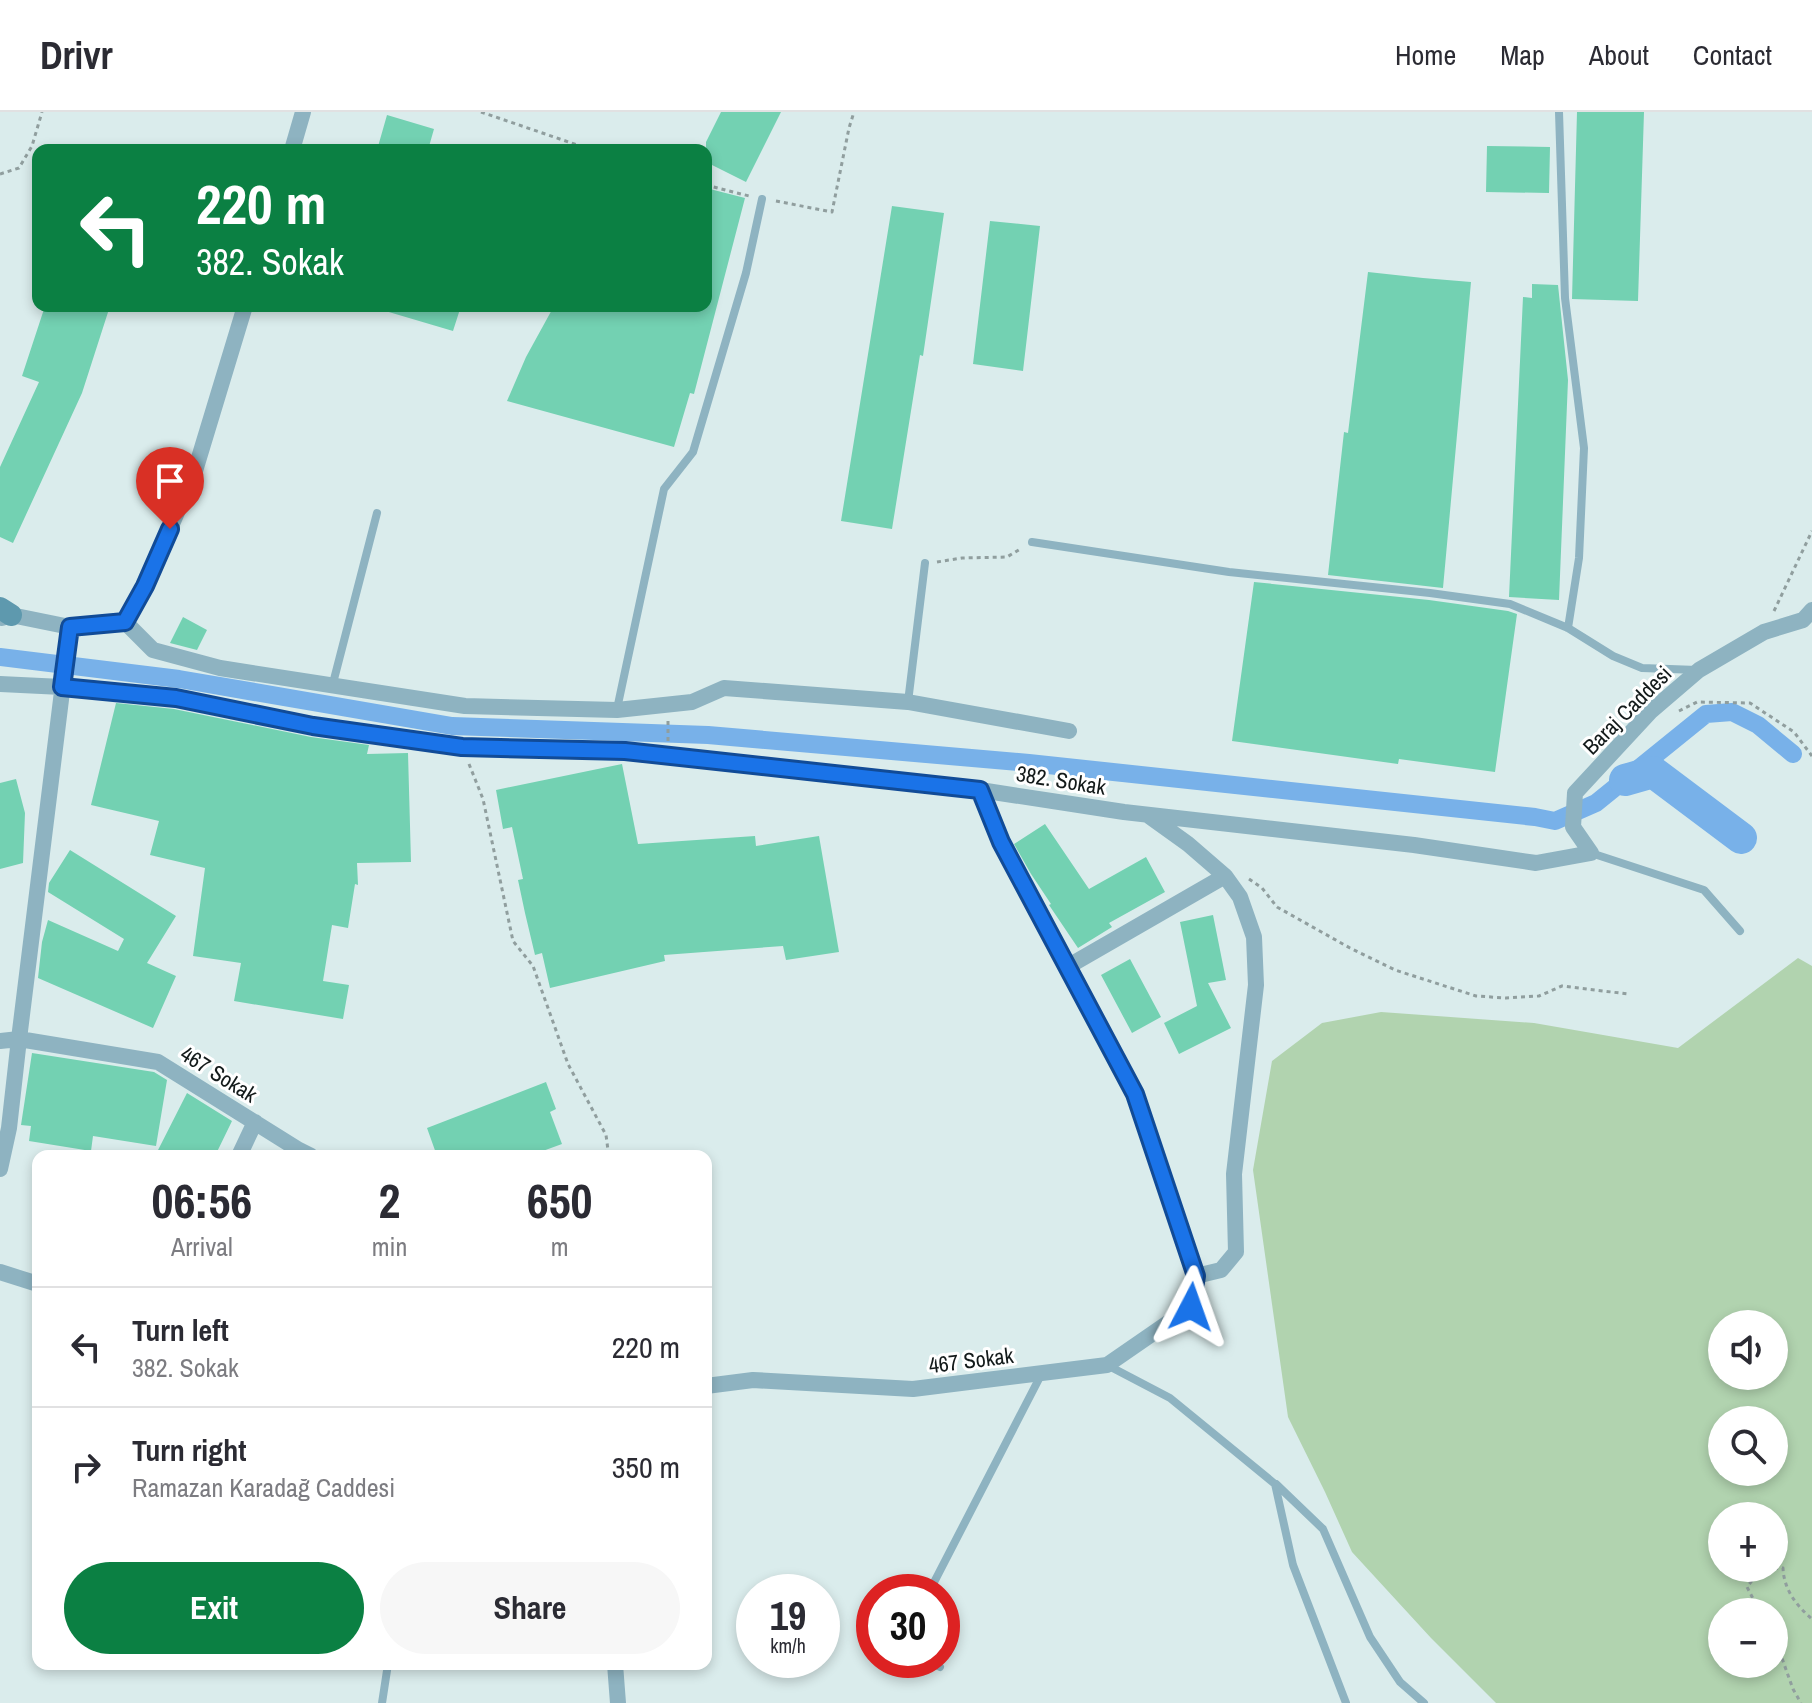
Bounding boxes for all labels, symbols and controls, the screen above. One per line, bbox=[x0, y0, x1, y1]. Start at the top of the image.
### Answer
text: Drivr bbox=[40, 30, 113, 81]
text: Home bbox=[1395, 36, 1456, 74]
text: Map bbox=[1500, 36, 1545, 74]
text: About bbox=[1589, 36, 1649, 74]
text: Contact bbox=[1693, 36, 1772, 74]
text: 220 m bbox=[196, 166, 326, 241]
icon: left bbox=[64, 176, 168, 280]
text: 382. Sokak bbox=[196, 238, 344, 286]
pin bbox=[136, 447, 204, 529]
icon: arrive bbox=[148, 459, 192, 503]
street label: Baraj Caddesi bbox=[1576, 659, 1678, 761]
street label: 382. Sokak bbox=[1014, 758, 1109, 802]
street label: 467 Sokak bbox=[175, 1039, 264, 1110]
text: 06:56 bbox=[152, 1168, 252, 1233]
text: 2 bbox=[379, 1168, 400, 1233]
text: 650 bbox=[527, 1168, 592, 1233]
text: Arrival bbox=[171, 1229, 233, 1264]
text: min bbox=[372, 1229, 407, 1264]
text: m bbox=[551, 1229, 569, 1264]
position arrow bbox=[1149, 1265, 1233, 1349]
text: Turn left bbox=[132, 1310, 229, 1350]
map controls bbox=[1708, 1310, 1788, 1678]
button: sound bbox=[1708, 1310, 1788, 1390]
icon: left bbox=[64, 1325, 108, 1369]
text: 220 m bbox=[612, 1327, 680, 1367]
street label: 467 Sokak bbox=[927, 1340, 1016, 1380]
text: 382. Sokak bbox=[132, 1350, 239, 1385]
button: search bbox=[1708, 1406, 1788, 1486]
text: Turn right bbox=[132, 1430, 246, 1470]
icon: right bbox=[64, 1445, 108, 1489]
text: 350 m bbox=[612, 1447, 680, 1487]
text: Ramazan Karadağ Caddesi bbox=[132, 1470, 395, 1505]
button: + bbox=[1708, 1502, 1788, 1582]
button: Exit bbox=[64, 1562, 364, 1654]
button: Share bbox=[380, 1562, 680, 1654]
speed limit sign: 30 bbox=[856, 1574, 960, 1678]
text: 19 bbox=[770, 1589, 806, 1642]
button: − bbox=[1708, 1598, 1788, 1678]
text: km/h bbox=[770, 1632, 806, 1659]

